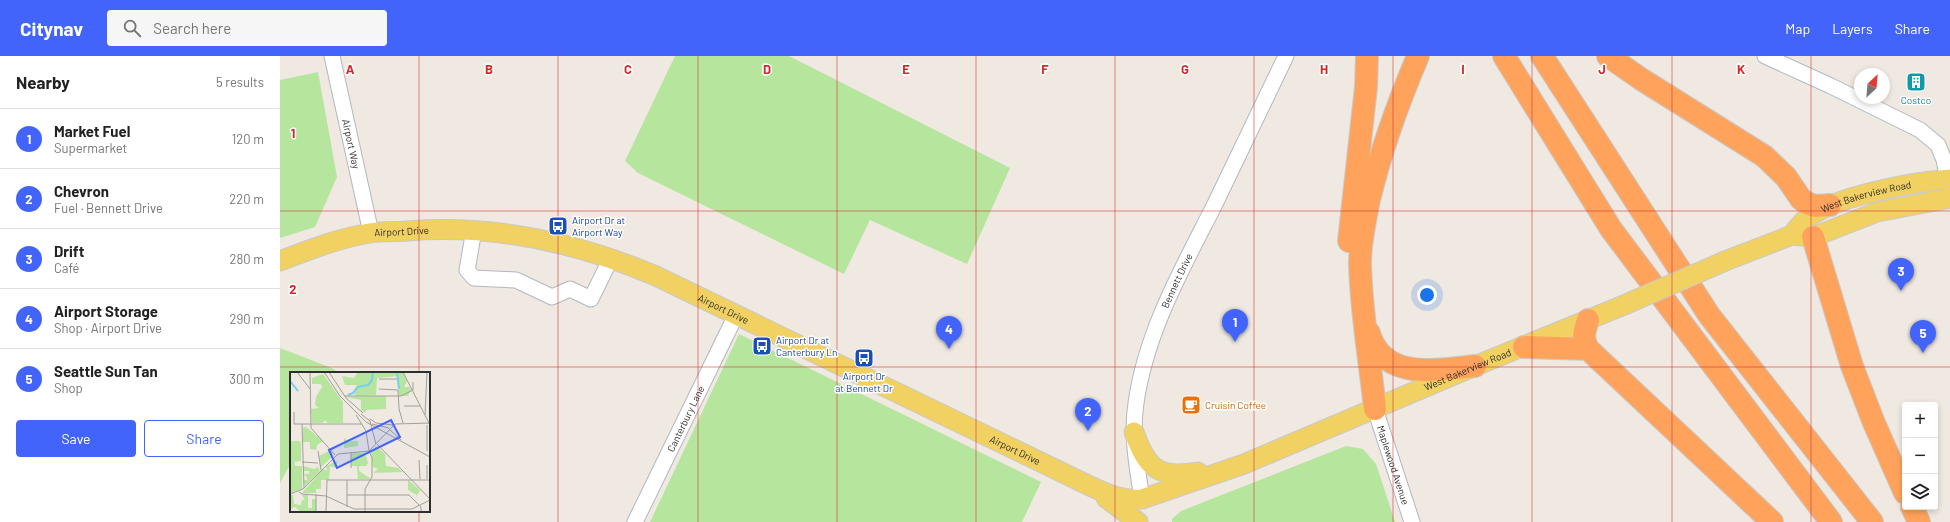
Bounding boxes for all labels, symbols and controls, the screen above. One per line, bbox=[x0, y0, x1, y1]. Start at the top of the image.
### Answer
search box bbox=[107, 10, 387, 46]
text: Citynav bbox=[20, 17, 83, 40]
icon: search bbox=[121, 17, 143, 39]
text: Search here bbox=[153, 19, 231, 37]
text: Map bbox=[1785, 20, 1810, 37]
text: Layers bbox=[1832, 20, 1873, 37]
text: Share bbox=[1895, 20, 1930, 37]
text: A bbox=[346, 61, 355, 77]
text: B bbox=[485, 61, 493, 77]
text: C bbox=[624, 61, 632, 77]
text: D bbox=[763, 61, 771, 77]
text: E bbox=[902, 61, 910, 77]
text: F bbox=[1041, 61, 1049, 77]
text: G bbox=[1181, 61, 1189, 77]
text: H bbox=[1320, 61, 1328, 77]
text: I bbox=[1461, 61, 1465, 77]
text: J bbox=[1598, 61, 1606, 77]
text: K bbox=[1737, 61, 1745, 77]
north arrow bbox=[1854, 68, 1890, 104]
building icon: Costco bbox=[1905, 71, 1927, 93]
text: Nearby bbox=[16, 72, 70, 92]
text: 5 results bbox=[216, 74, 264, 90]
place label: Costco bbox=[1901, 94, 1931, 106]
street label: Airport Way bbox=[340, 118, 363, 170]
text: Market Fuel bbox=[54, 122, 130, 140]
text: 1 bbox=[291, 125, 295, 141]
text: 1 bbox=[27, 131, 31, 147]
text: 120 m bbox=[232, 131, 264, 147]
text: Supermarket bbox=[54, 140, 127, 156]
street label: West Bakerview Road bbox=[1819, 178, 1912, 215]
text: Chevron bbox=[54, 182, 109, 200]
text: 2 bbox=[25, 191, 33, 207]
text: 220 m bbox=[229, 191, 264, 207]
text: Fuel · Bennett Drive bbox=[54, 200, 163, 216]
place label: Airport Dr at Airport Way bbox=[572, 214, 625, 238]
bus stop icon: Airport Dr at Airport Way bbox=[547, 215, 569, 237]
street label: Airport Drive bbox=[374, 224, 429, 238]
text: Drift bbox=[54, 242, 84, 260]
text: 3 bbox=[25, 251, 33, 267]
text: 280 m bbox=[230, 251, 264, 267]
street label: Bennett Drive bbox=[1159, 251, 1195, 310]
pin: 3 bbox=[1888, 258, 1914, 291]
text: Café bbox=[54, 260, 79, 276]
text: 2 bbox=[289, 281, 297, 297]
your location bbox=[1417, 285, 1437, 305]
street label: Airport Drive bbox=[696, 291, 751, 326]
text: Airport Storage bbox=[54, 302, 158, 320]
pin: 1 bbox=[1222, 309, 1248, 342]
text: 4 bbox=[25, 311, 33, 327]
text: 290 m bbox=[230, 311, 264, 327]
pin: 4 bbox=[936, 316, 962, 349]
text: Shop · Airport Drive bbox=[54, 320, 162, 336]
pin: 5 bbox=[1910, 320, 1936, 353]
place label: Airport Dr at Canterbury Ln bbox=[776, 334, 837, 358]
bus stop icon: Airport Dr at Canterbury Ln bbox=[751, 335, 773, 357]
street label: West Bakerview Road bbox=[1422, 346, 1513, 393]
bus stop icon: Airport Dr at Bennett Dr bbox=[853, 347, 875, 369]
text: Seattle Sun Tan bbox=[54, 362, 158, 380]
place label: Airport Dr at Bennett Dr bbox=[835, 370, 893, 394]
text: 5 bbox=[25, 371, 33, 387]
text: 300 m bbox=[229, 371, 264, 387]
inset map bbox=[290, 372, 430, 512]
text: Shop bbox=[54, 380, 83, 396]
street label: Canterbury Lane bbox=[664, 384, 707, 454]
cafe icon: Cruisin Coffee bbox=[1180, 394, 1202, 416]
pin: 2 bbox=[1075, 398, 1101, 431]
place label: Cruisin Coffee bbox=[1205, 399, 1266, 411]
map controls bbox=[1902, 402, 1938, 510]
button: + bbox=[1902, 402, 1938, 438]
button: Save bbox=[16, 420, 136, 457]
button: Share bbox=[144, 420, 264, 457]
street label: Maplewood Avenue bbox=[1375, 424, 1412, 506]
street label: Airport Drive bbox=[988, 432, 1042, 467]
button: − bbox=[1902, 438, 1938, 474]
button: layers bbox=[1902, 474, 1938, 510]

